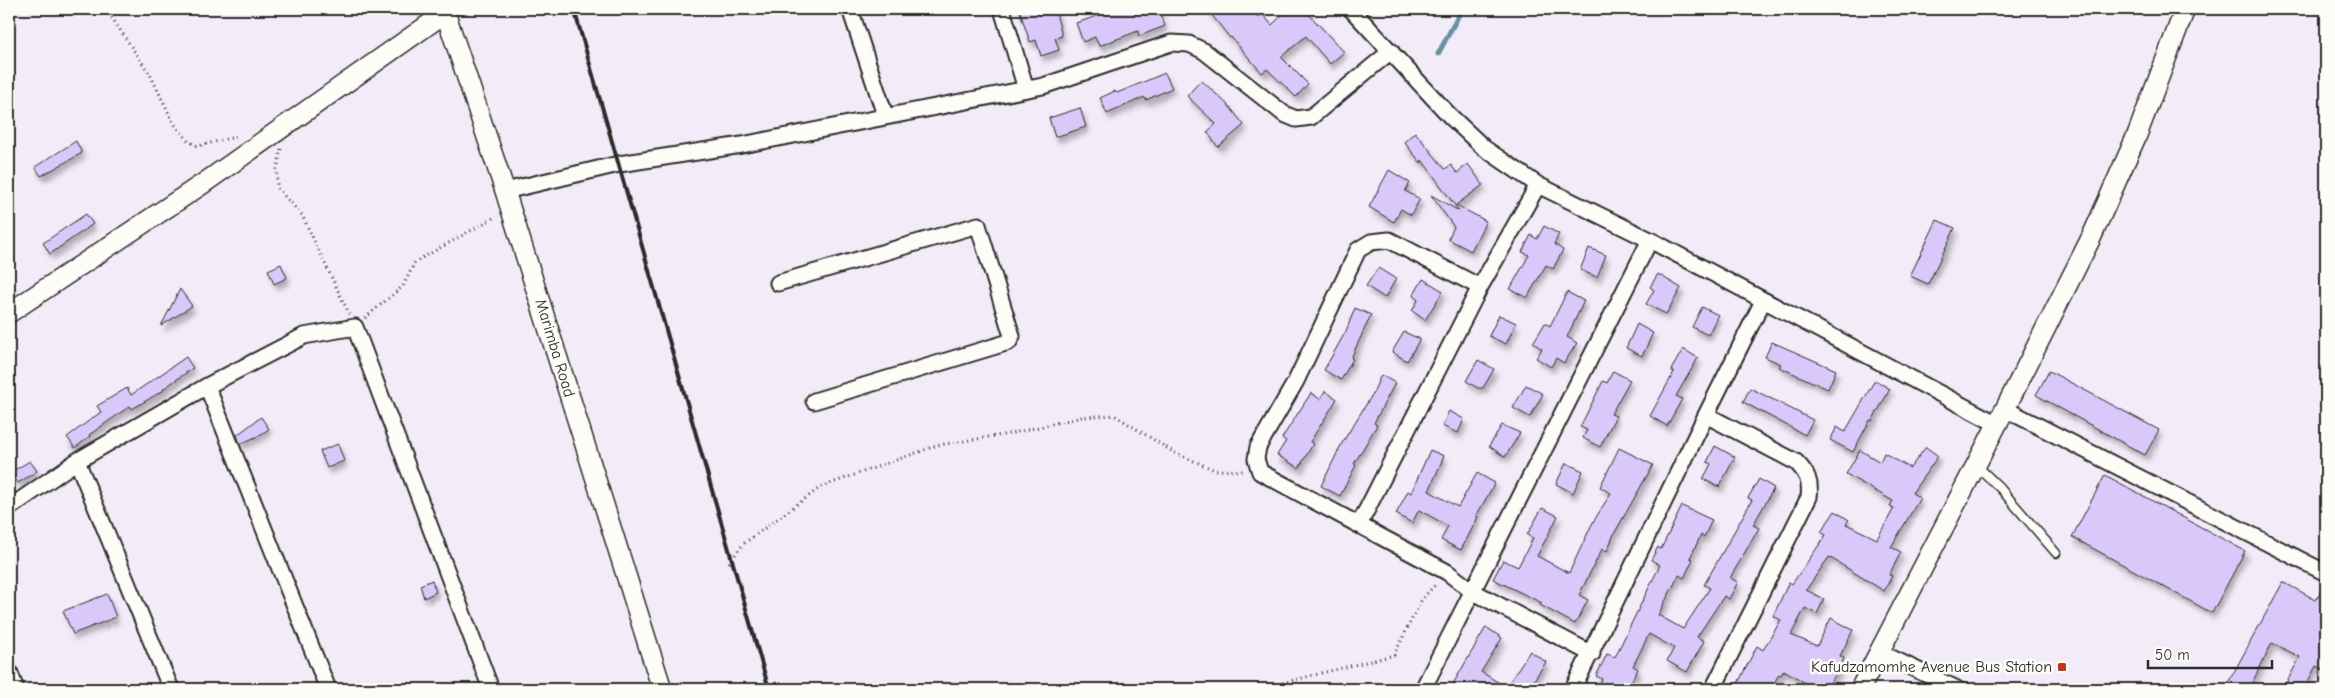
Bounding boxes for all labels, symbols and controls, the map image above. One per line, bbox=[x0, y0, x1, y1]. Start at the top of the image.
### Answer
street label: Marimba Road bbox=[532, 297, 578, 399]
scale bar bbox=[2148, 638, 2271, 670]
text: 50 m bbox=[2155, 646, 2190, 664]
place label: Kafudzamomhe Avenue Bus Station bbox=[1811, 658, 2052, 676]
marker: Kafudzamomhe Avenue Bus Station bbox=[2056, 661, 2068, 673]

